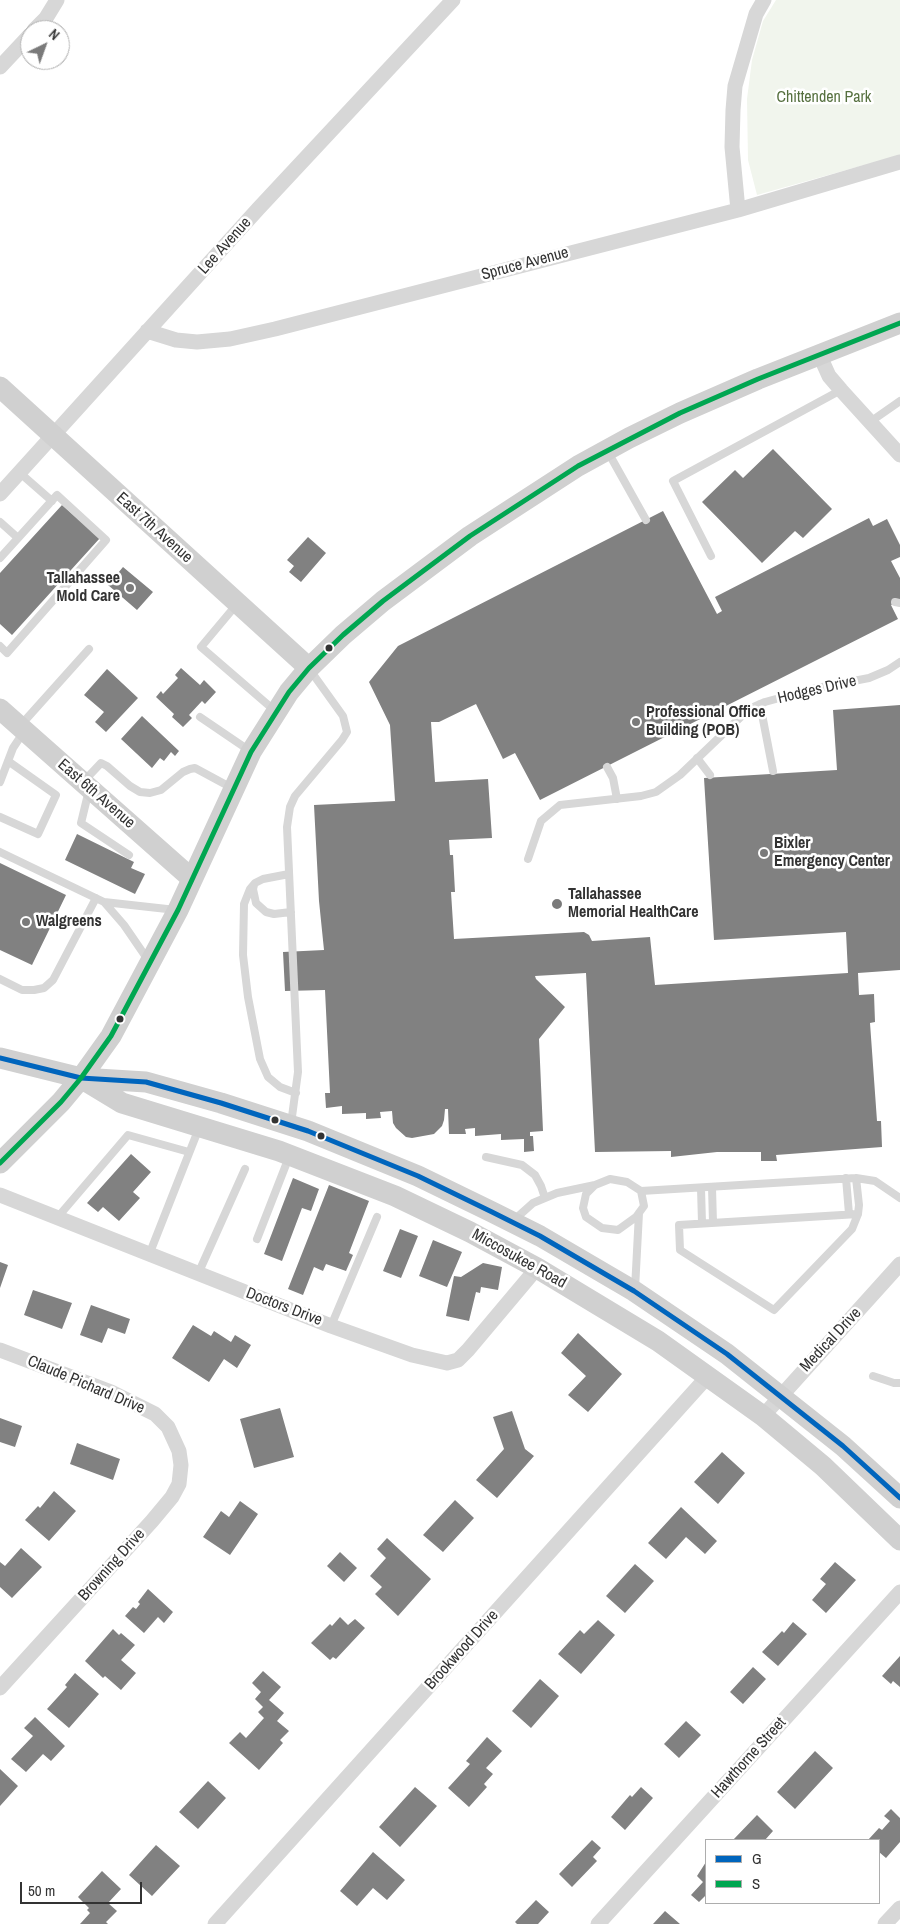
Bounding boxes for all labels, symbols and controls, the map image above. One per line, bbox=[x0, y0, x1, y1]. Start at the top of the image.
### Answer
north arrow bbox=[20, 20, 70, 70]
text: N bbox=[45, 25, 63, 44]
park label: Chittenden Park bbox=[777, 88, 871, 108]
street label: Lee Avenue bbox=[195, 214, 255, 278]
street label: Spruce Avenue bbox=[479, 243, 571, 285]
street label: East 7th Avenue bbox=[112, 489, 196, 567]
place label: Tallahassee Mold Care bbox=[47, 569, 120, 607]
marker: Tallahassee Mold Care bbox=[124, 582, 136, 594]
unlabelled marker bbox=[324, 643, 334, 653]
street label: Hodges Drive bbox=[776, 672, 858, 708]
place label: Professional Office Building (POB) bbox=[646, 703, 766, 741]
marker: Professional Office Building (POB) bbox=[630, 716, 642, 728]
street label: East 6th Avenue bbox=[53, 755, 139, 833]
place label: Bixler Emergency Center bbox=[774, 834, 890, 872]
marker: Bixler Emergency Center bbox=[758, 847, 770, 859]
place label: Tallahassee Memorial HealthCare bbox=[568, 885, 699, 923]
marker: Tallahassee Memorial HealthCare bbox=[550, 897, 564, 911]
place label: Walgreens bbox=[36, 912, 102, 932]
marker: Walgreens bbox=[20, 916, 32, 928]
unlabelled marker bbox=[115, 1014, 125, 1024]
unlabelled marker bbox=[270, 1115, 280, 1125]
unlabelled marker bbox=[316, 1131, 326, 1141]
street label: Miccosukee Road bbox=[468, 1225, 570, 1293]
street label: Doctors Drive bbox=[243, 1284, 325, 1330]
street label: Medical Drive bbox=[796, 1304, 866, 1376]
street label: Claude Pichard Drive bbox=[25, 1352, 147, 1418]
street label: Browning Drive bbox=[75, 1525, 149, 1605]
street label: Brookwood Drive bbox=[421, 1606, 503, 1694]
street label: Hawthorne Street bbox=[708, 1714, 790, 1802]
legend bbox=[705, 1839, 880, 1904]
text: G bbox=[752, 1848, 762, 1869]
scale bar bbox=[22, 1872, 145, 1904]
text: S bbox=[752, 1873, 760, 1894]
text: 50 m bbox=[28, 1880, 55, 1901]

